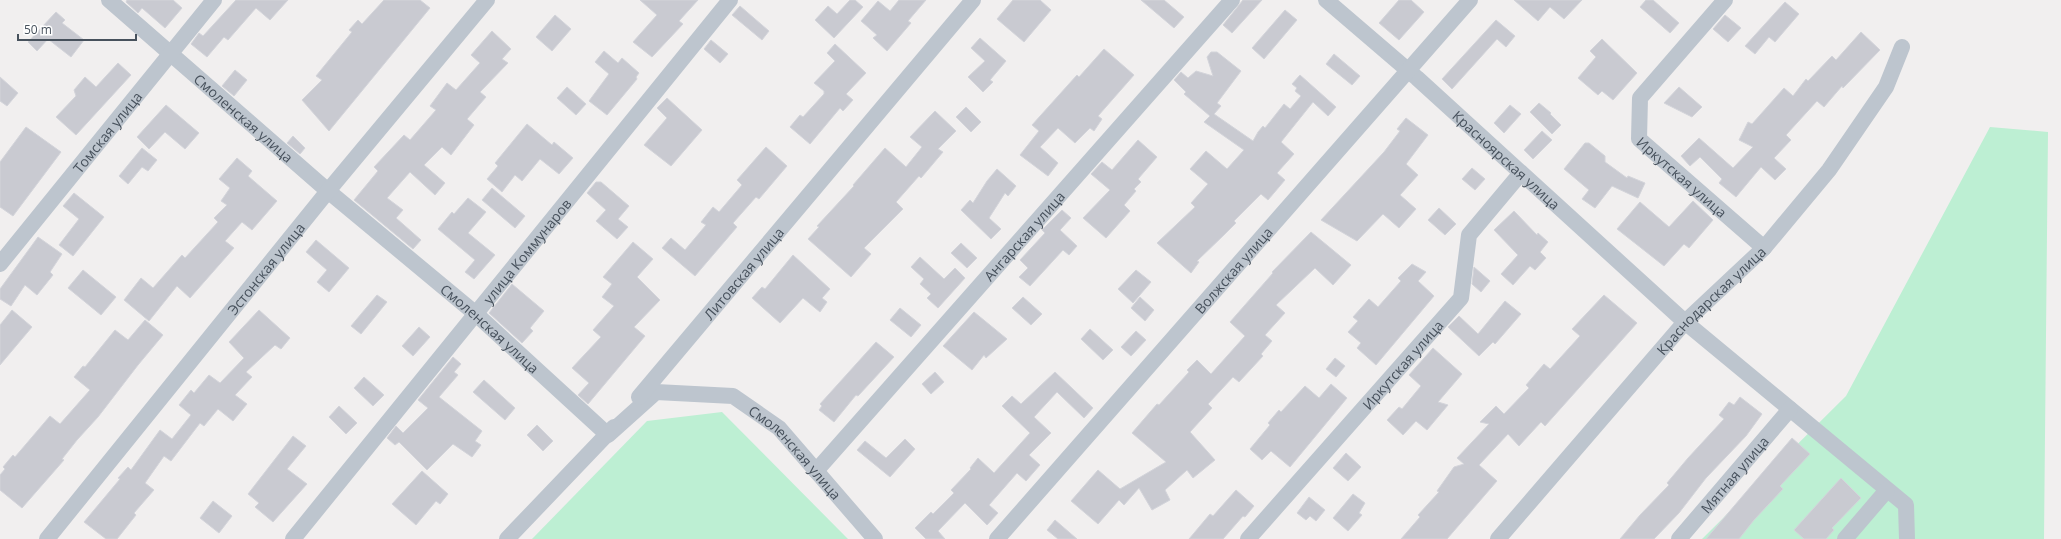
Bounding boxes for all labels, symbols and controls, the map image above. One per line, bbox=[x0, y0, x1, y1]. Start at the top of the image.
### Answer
scale bar bbox=[18, 16, 136, 42]
text: 50 m bbox=[24, 21, 52, 38]
street label: Смоленская улица bbox=[190, 69, 298, 166]
street label: Томская улица bbox=[68, 87, 146, 177]
street label: Красноярская улица bbox=[1449, 106, 1564, 213]
street label: Иркутская улица bbox=[1633, 132, 1731, 221]
street label: Ангарская улица bbox=[979, 187, 1069, 285]
street label: улица Коммунаров bbox=[478, 194, 575, 307]
street label: Эстонская улица bbox=[223, 218, 309, 318]
street label: Литовская улица bbox=[699, 223, 788, 323]
street label: Волжская улица bbox=[1190, 223, 1276, 317]
street label: Краснодарская улица bbox=[1652, 242, 1770, 358]
street label: Смоленская улица bbox=[437, 279, 544, 377]
street label: Иркутская улица bbox=[1358, 316, 1447, 413]
street label: Смоленская улица bbox=[745, 400, 846, 503]
street label: Мятная улица bbox=[1696, 432, 1772, 517]

